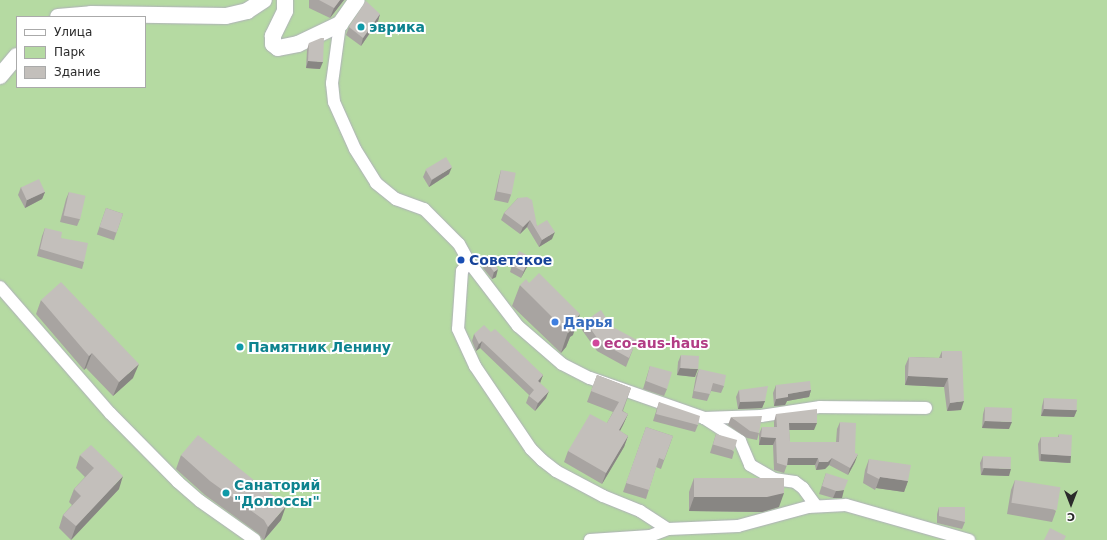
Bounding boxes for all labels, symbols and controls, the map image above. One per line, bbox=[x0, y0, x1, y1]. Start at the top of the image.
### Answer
legend bbox=[16, 16, 146, 88]
place label: эврика bbox=[369, 19, 425, 35]
marker: эврика bbox=[356, 22, 366, 32]
text: Улица bbox=[54, 25, 92, 39]
text: Парк bbox=[54, 45, 85, 59]
text: Здание bbox=[54, 65, 100, 79]
place label: Советское bbox=[469, 252, 552, 268]
marker: Советское bbox=[456, 255, 466, 265]
place label: Дарья bbox=[563, 314, 613, 330]
marker: Дарья bbox=[550, 317, 560, 327]
place label: eco-aus-haus bbox=[604, 335, 708, 351]
marker: eco-aus-haus bbox=[591, 338, 601, 348]
place label: Памятник Ленину bbox=[248, 339, 391, 355]
marker: Памятник Ленину bbox=[235, 342, 245, 352]
place label: Санаторий "Долоссы" bbox=[234, 477, 320, 510]
north arrow bbox=[1051, 484, 1091, 524]
marker: Санаторий "Долоссы" bbox=[221, 488, 231, 498]
text: С bbox=[1067, 510, 1075, 523]

